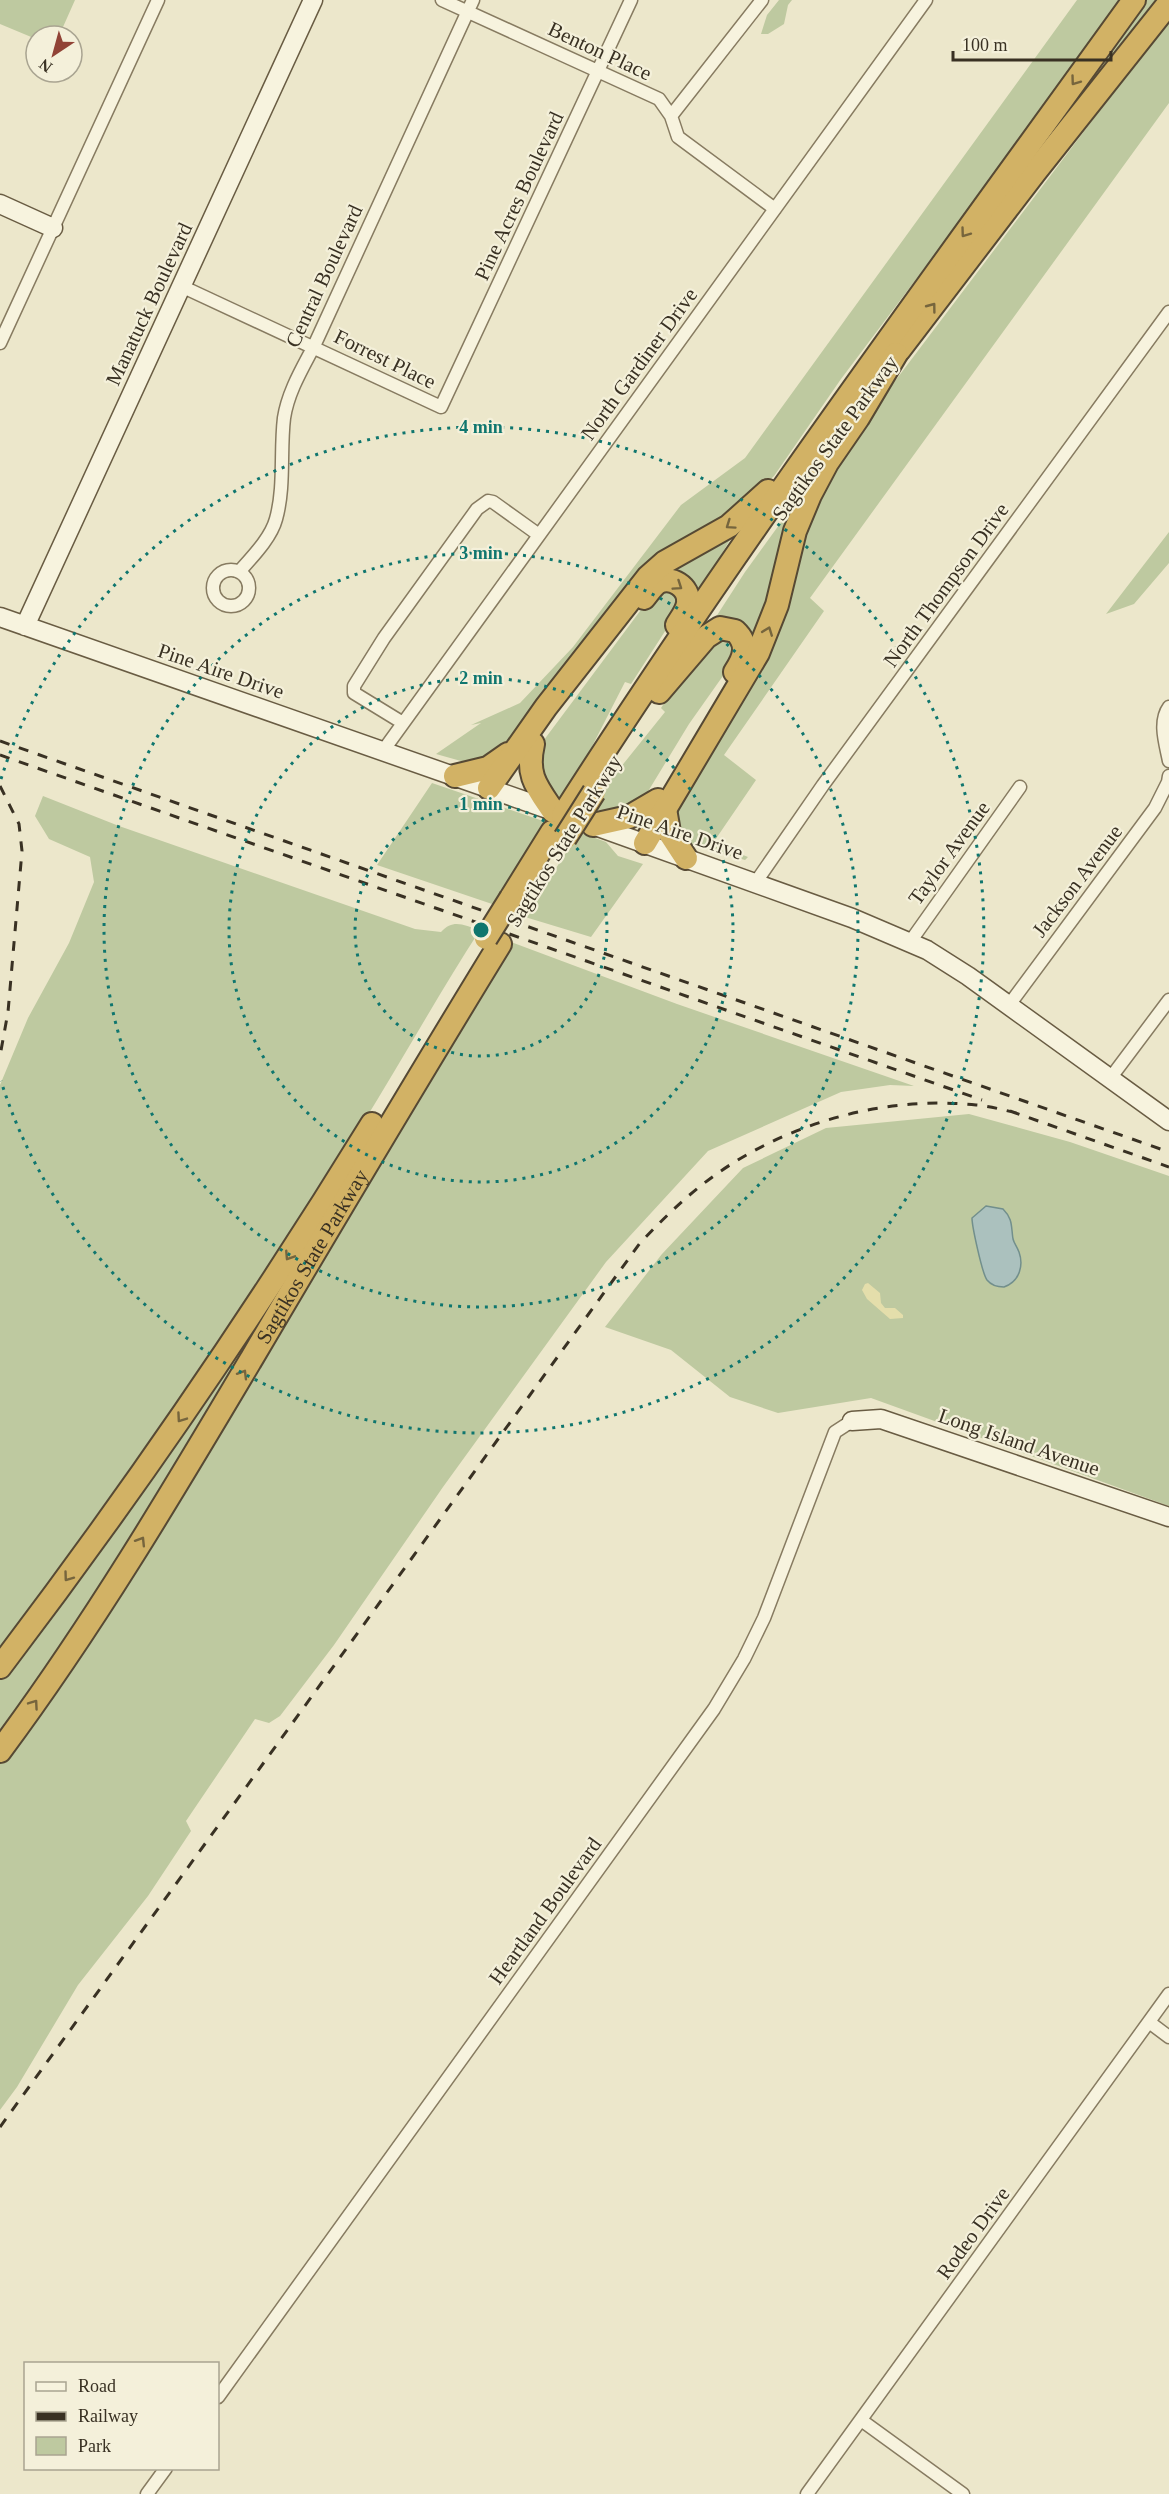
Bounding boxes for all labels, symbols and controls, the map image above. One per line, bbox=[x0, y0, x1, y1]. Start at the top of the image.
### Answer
street label: Benton Place bbox=[544, 17, 656, 85]
north arrow bbox=[24, 24, 84, 84]
scale bar bbox=[953, 24, 1110, 62]
text: 100 m bbox=[962, 35, 1008, 55]
text: N bbox=[35, 55, 55, 76]
one-way arrow bbox=[1071, 75, 1082, 86]
street label: Pine Acres Boulevard bbox=[469, 107, 569, 284]
street label: Central Boulevard bbox=[280, 200, 368, 351]
street label: Manatuck Boulevard bbox=[101, 218, 197, 389]
one-way arrow bbox=[962, 226, 973, 237]
street label: North Gardiner Drive bbox=[576, 283, 702, 445]
one-way arrow bbox=[924, 303, 935, 314]
street label: Forrest Place bbox=[330, 324, 440, 394]
street label: Sagtikos State Parkway bbox=[767, 350, 903, 525]
text: 4 min bbox=[459, 417, 503, 437]
street label: North Thompson Drive bbox=[878, 498, 1014, 672]
one-way arrow bbox=[725, 518, 736, 529]
text: 3 min bbox=[459, 543, 503, 563]
one-way arrow bbox=[671, 579, 682, 590]
one-way arrow bbox=[761, 626, 773, 637]
street label: Pine Aire Drive bbox=[155, 638, 287, 704]
text: 2 min bbox=[459, 668, 503, 688]
street label: Sagtikos State Parkway bbox=[501, 750, 627, 931]
text: 1 min bbox=[459, 794, 503, 814]
street label: Taylor Avenue bbox=[903, 796, 995, 910]
street label: Pine Aire Drive bbox=[614, 799, 746, 865]
street label: Jackson Avenue bbox=[1027, 820, 1127, 942]
centre of rings bbox=[471, 920, 491, 940]
street label: Sagtikos State Parkway bbox=[251, 1165, 373, 1348]
one-way arrow bbox=[285, 1250, 297, 1260]
one-way arrow bbox=[235, 1370, 247, 1380]
street label: Long Island Avenue bbox=[935, 1403, 1103, 1481]
one-way arrow bbox=[177, 1411, 188, 1422]
one-way arrow bbox=[134, 1537, 146, 1547]
one-way arrow bbox=[64, 1570, 75, 1581]
one-way arrow bbox=[27, 1699, 38, 1710]
street label: Heartland Boulevard bbox=[484, 1833, 607, 1989]
street label: Rodeo Drive bbox=[932, 2182, 1014, 2284]
legend bbox=[24, 2362, 219, 2470]
text: Road bbox=[78, 2376, 116, 2396]
text: Railway bbox=[78, 2406, 138, 2426]
text: Park bbox=[78, 2436, 111, 2456]

